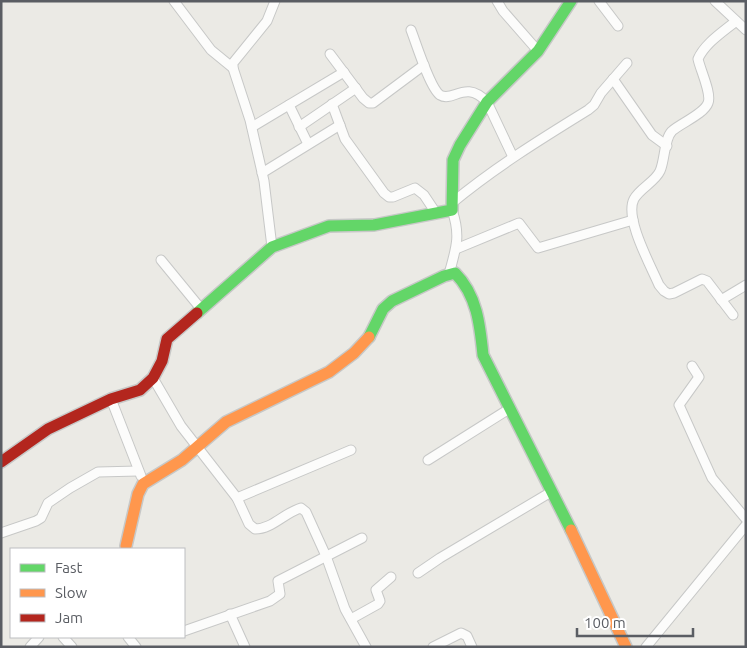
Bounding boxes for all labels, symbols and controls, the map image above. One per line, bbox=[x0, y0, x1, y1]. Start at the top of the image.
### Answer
legend bbox=[10, 548, 185, 638]
text: Fast bbox=[55, 559, 83, 576]
text: Slow bbox=[55, 584, 88, 601]
scale bar bbox=[577, 606, 693, 638]
text: Jam bbox=[55, 609, 83, 626]
text: 100 m bbox=[584, 614, 626, 631]

